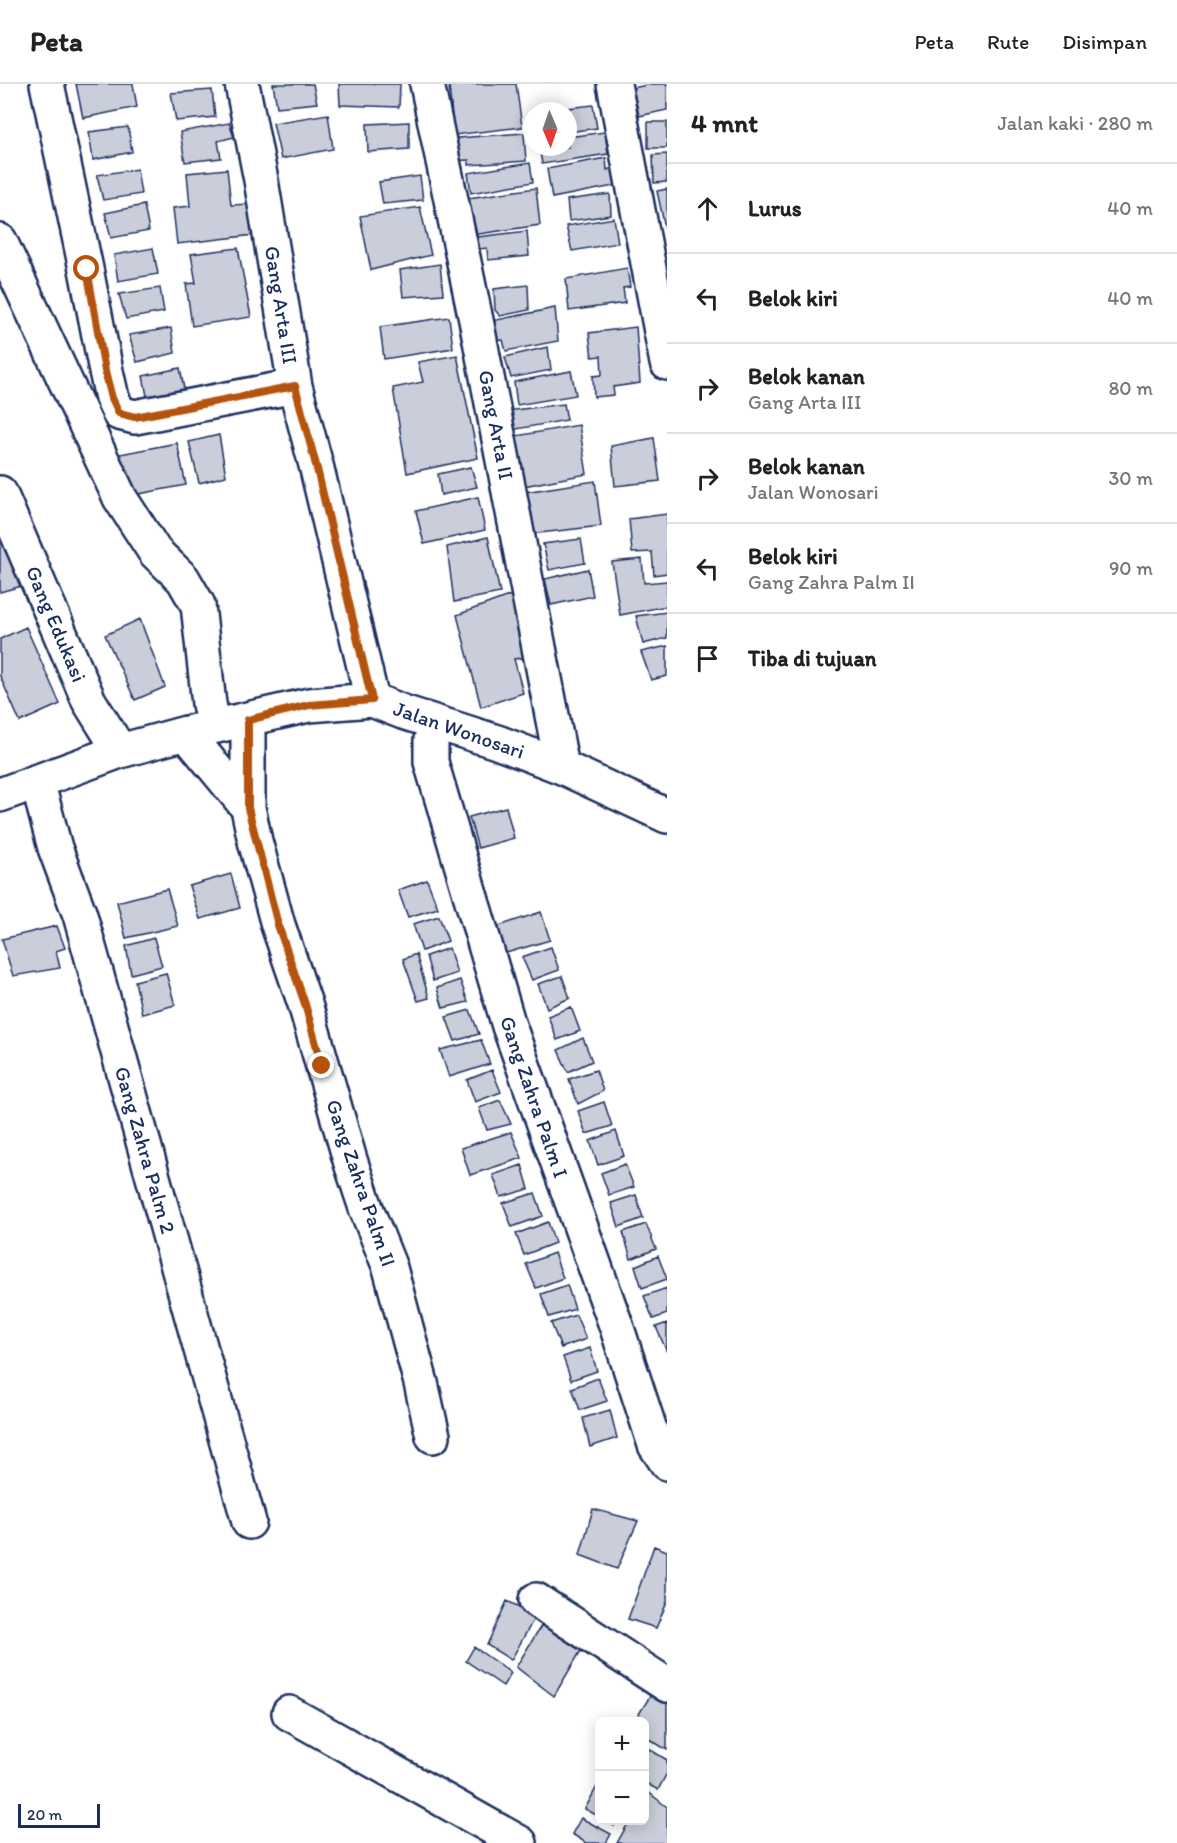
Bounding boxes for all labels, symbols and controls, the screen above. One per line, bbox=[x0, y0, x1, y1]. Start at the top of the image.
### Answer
text: Peta bbox=[30, 24, 83, 58]
text: Peta bbox=[914, 29, 954, 54]
text: Rute bbox=[987, 29, 1029, 54]
text: Disimpan bbox=[1062, 29, 1147, 54]
north arrow bbox=[523, 102, 577, 156]
text: 4 mnt bbox=[691, 107, 758, 139]
text: Jalan kaki · 280 m bbox=[997, 111, 1153, 135]
icon: ahead bbox=[691, 192, 724, 225]
text: Lurus bbox=[748, 195, 802, 222]
text: 40 m bbox=[1107, 196, 1153, 220]
street label: Gang Arta III bbox=[260, 244, 303, 366]
route start bbox=[73, 255, 99, 281]
icon: left bbox=[691, 282, 724, 315]
text: Belok kiri bbox=[748, 285, 838, 312]
text: 40 m bbox=[1107, 286, 1153, 310]
text: Belok kanan bbox=[748, 363, 865, 390]
street label: Gang Arta II bbox=[474, 368, 519, 482]
icon: right bbox=[691, 372, 724, 405]
text: 80 m bbox=[1108, 376, 1153, 400]
text: Gang Arta III bbox=[748, 390, 861, 414]
text: Belok kanan bbox=[748, 453, 865, 480]
icon: right bbox=[691, 462, 724, 495]
text: 30 m bbox=[1108, 466, 1153, 490]
text: Jalan Wonosari bbox=[748, 480, 879, 504]
text: Belok kiri bbox=[748, 543, 838, 570]
icon: left bbox=[691, 552, 724, 585]
text: 90 m bbox=[1109, 556, 1153, 580]
street label: Gang Edukasi bbox=[21, 562, 92, 686]
text: Gang Zahra Palm II bbox=[748, 570, 915, 594]
icon: arrive bbox=[691, 642, 724, 675]
text: Tiba di tujuan bbox=[748, 645, 877, 672]
street label: Jalan Wonosari bbox=[390, 695, 528, 764]
street label: Gang Zahra Palm I bbox=[495, 1013, 574, 1181]
route end bbox=[308, 1052, 334, 1078]
street label: Gang Zahra Palm 2 bbox=[110, 1063, 181, 1236]
street label: Gang Zahra Palm II bbox=[321, 1096, 402, 1270]
map controls bbox=[595, 1717, 649, 1825]
button: + bbox=[595, 1717, 649, 1771]
button: − bbox=[595, 1771, 649, 1825]
scale bar bbox=[18, 1801, 100, 1828]
text: 20 m bbox=[27, 1805, 62, 1824]

